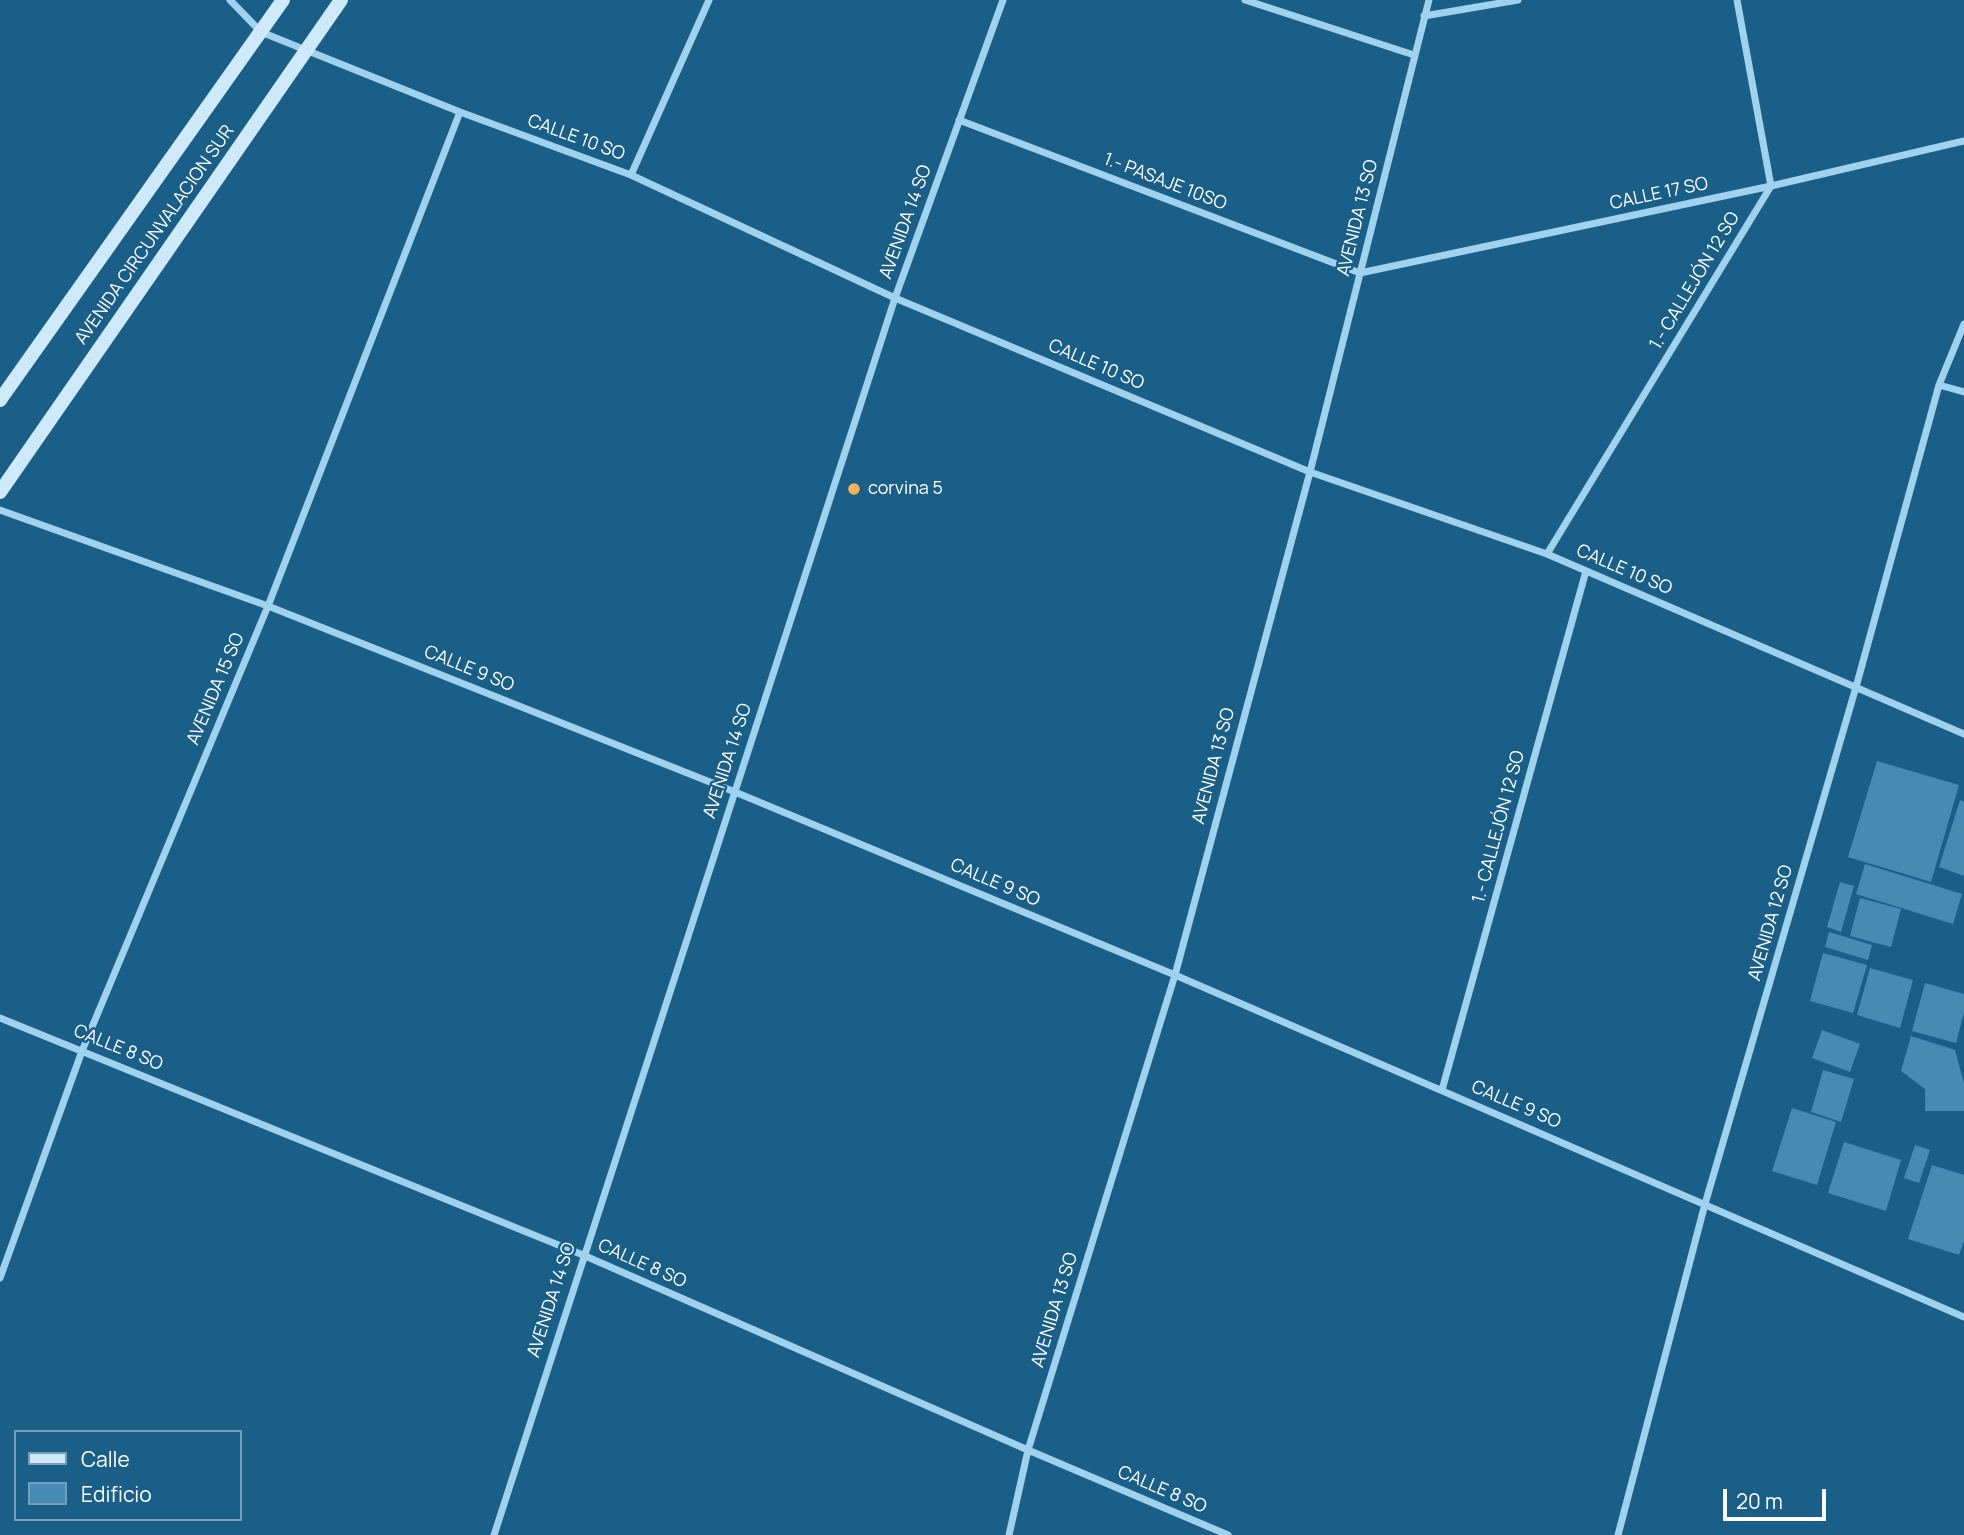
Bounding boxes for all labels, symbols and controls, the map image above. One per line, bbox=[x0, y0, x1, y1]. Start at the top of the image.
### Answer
street label: CALLE 10 SO bbox=[524, 110, 628, 166]
street label: AVENIDA CIRCUNVALACION SUR bbox=[71, 121, 239, 349]
street label: 1.- PASAJE 10SO bbox=[1101, 149, 1229, 215]
street label: AVENIDA 13 SO bbox=[1333, 158, 1383, 278]
street label: AVENIDA 14 SO bbox=[875, 162, 937, 282]
street label: CALLE 17 SO bbox=[1608, 173, 1710, 215]
street label: 1.- CALLEJÓN 12 SO bbox=[1645, 208, 1745, 354]
street label: CALLE 10 SO bbox=[1045, 335, 1147, 395]
place label: corvina 5 bbox=[868, 478, 943, 500]
marker: corvina 5 bbox=[846, 481, 862, 497]
street label: CALLE 10 SO bbox=[1573, 540, 1675, 600]
street label: AVENIDA 15 SO bbox=[183, 630, 249, 748]
street label: CALLE 9 SO bbox=[421, 641, 517, 697]
street label: AVENIDA 14 SO bbox=[699, 701, 757, 821]
street label: AVENIDA 13 SO bbox=[1188, 706, 1240, 826]
street label: 1.- CALLEJÓN 12 SO bbox=[1468, 748, 1530, 906]
street label: CALLE 9 SO bbox=[947, 854, 1043, 912]
street label: AVENIDA 12 SO bbox=[1744, 863, 1798, 983]
street label: CALLE 8 SO bbox=[70, 1020, 166, 1076]
street label: CALLE 9 SO bbox=[1468, 1076, 1564, 1134]
street label: CALLE 8 SO bbox=[595, 1235, 689, 1293]
street label: AVENIDA 14 SO bbox=[523, 1240, 581, 1360]
street label: AVENIDA 13 SO bbox=[1027, 1250, 1083, 1370]
legend bbox=[14, 1430, 242, 1521]
text: Calle bbox=[81, 1445, 130, 1473]
street label: CALLE 8 SO bbox=[1114, 1462, 1210, 1518]
scale bar bbox=[1726, 1476, 1829, 1520]
text: Edificio bbox=[81, 1480, 152, 1508]
text: 20 m bbox=[1736, 1487, 1783, 1515]

